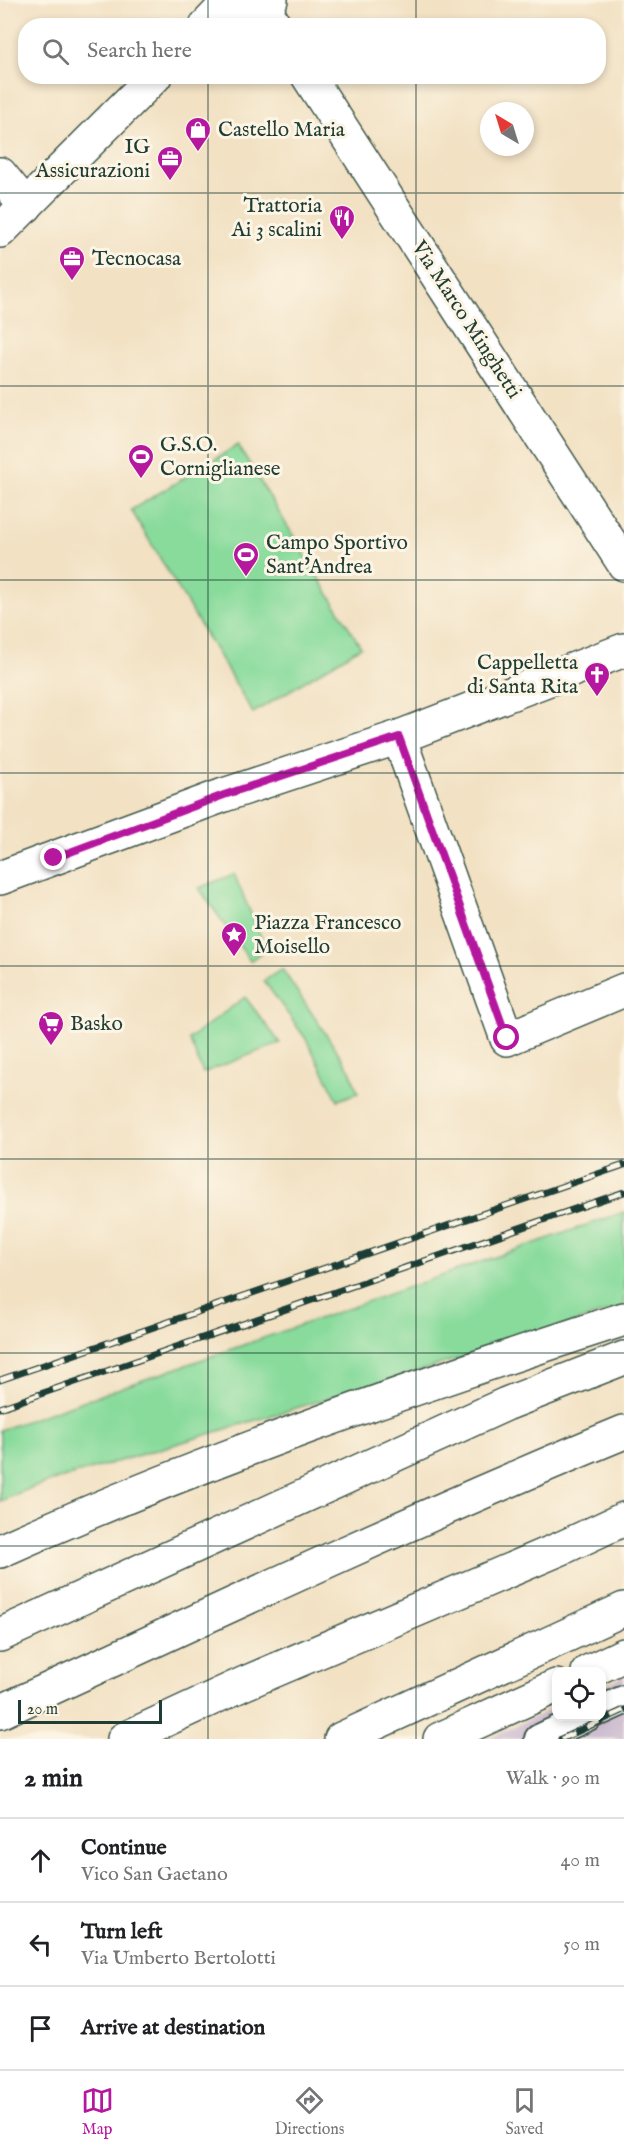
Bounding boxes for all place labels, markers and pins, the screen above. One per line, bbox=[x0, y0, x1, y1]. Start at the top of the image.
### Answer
shop icon: Castello Maria bbox=[183, 115, 213, 153]
place label: Castello Maria bbox=[218, 117, 346, 144]
place label: IG Assicurazioni bbox=[35, 134, 150, 185]
office icon: IG Assicurazioni bbox=[155, 144, 185, 182]
place label: Trattoria Ai 3 scalini bbox=[231, 193, 323, 244]
restaurant icon: Trattoria Ai 3 scalini bbox=[327, 203, 357, 241]
office icon: Tecnocasa bbox=[57, 244, 87, 282]
place label: Tecnocasa bbox=[92, 246, 182, 273]
place label: G.S.O. Corniglianese bbox=[160, 432, 281, 483]
sports icon: G.S.O. Corniglianese bbox=[126, 442, 156, 480]
place label: Campo Sportivo Sant'Andrea bbox=[266, 530, 408, 581]
sports icon: Campo Sportivo Sant'Andrea bbox=[231, 540, 261, 578]
place label: Cappelletta di Santa Rita bbox=[467, 650, 579, 701]
church icon: Cappelletta di Santa Rita bbox=[582, 660, 612, 698]
place label: Piazza Francesco Moisello bbox=[254, 910, 401, 961]
place icon: Piazza Francesco Moisello bbox=[219, 920, 249, 958]
supermarket icon: Basko bbox=[36, 1009, 66, 1047]
place label: Basko bbox=[70, 1011, 123, 1038]

